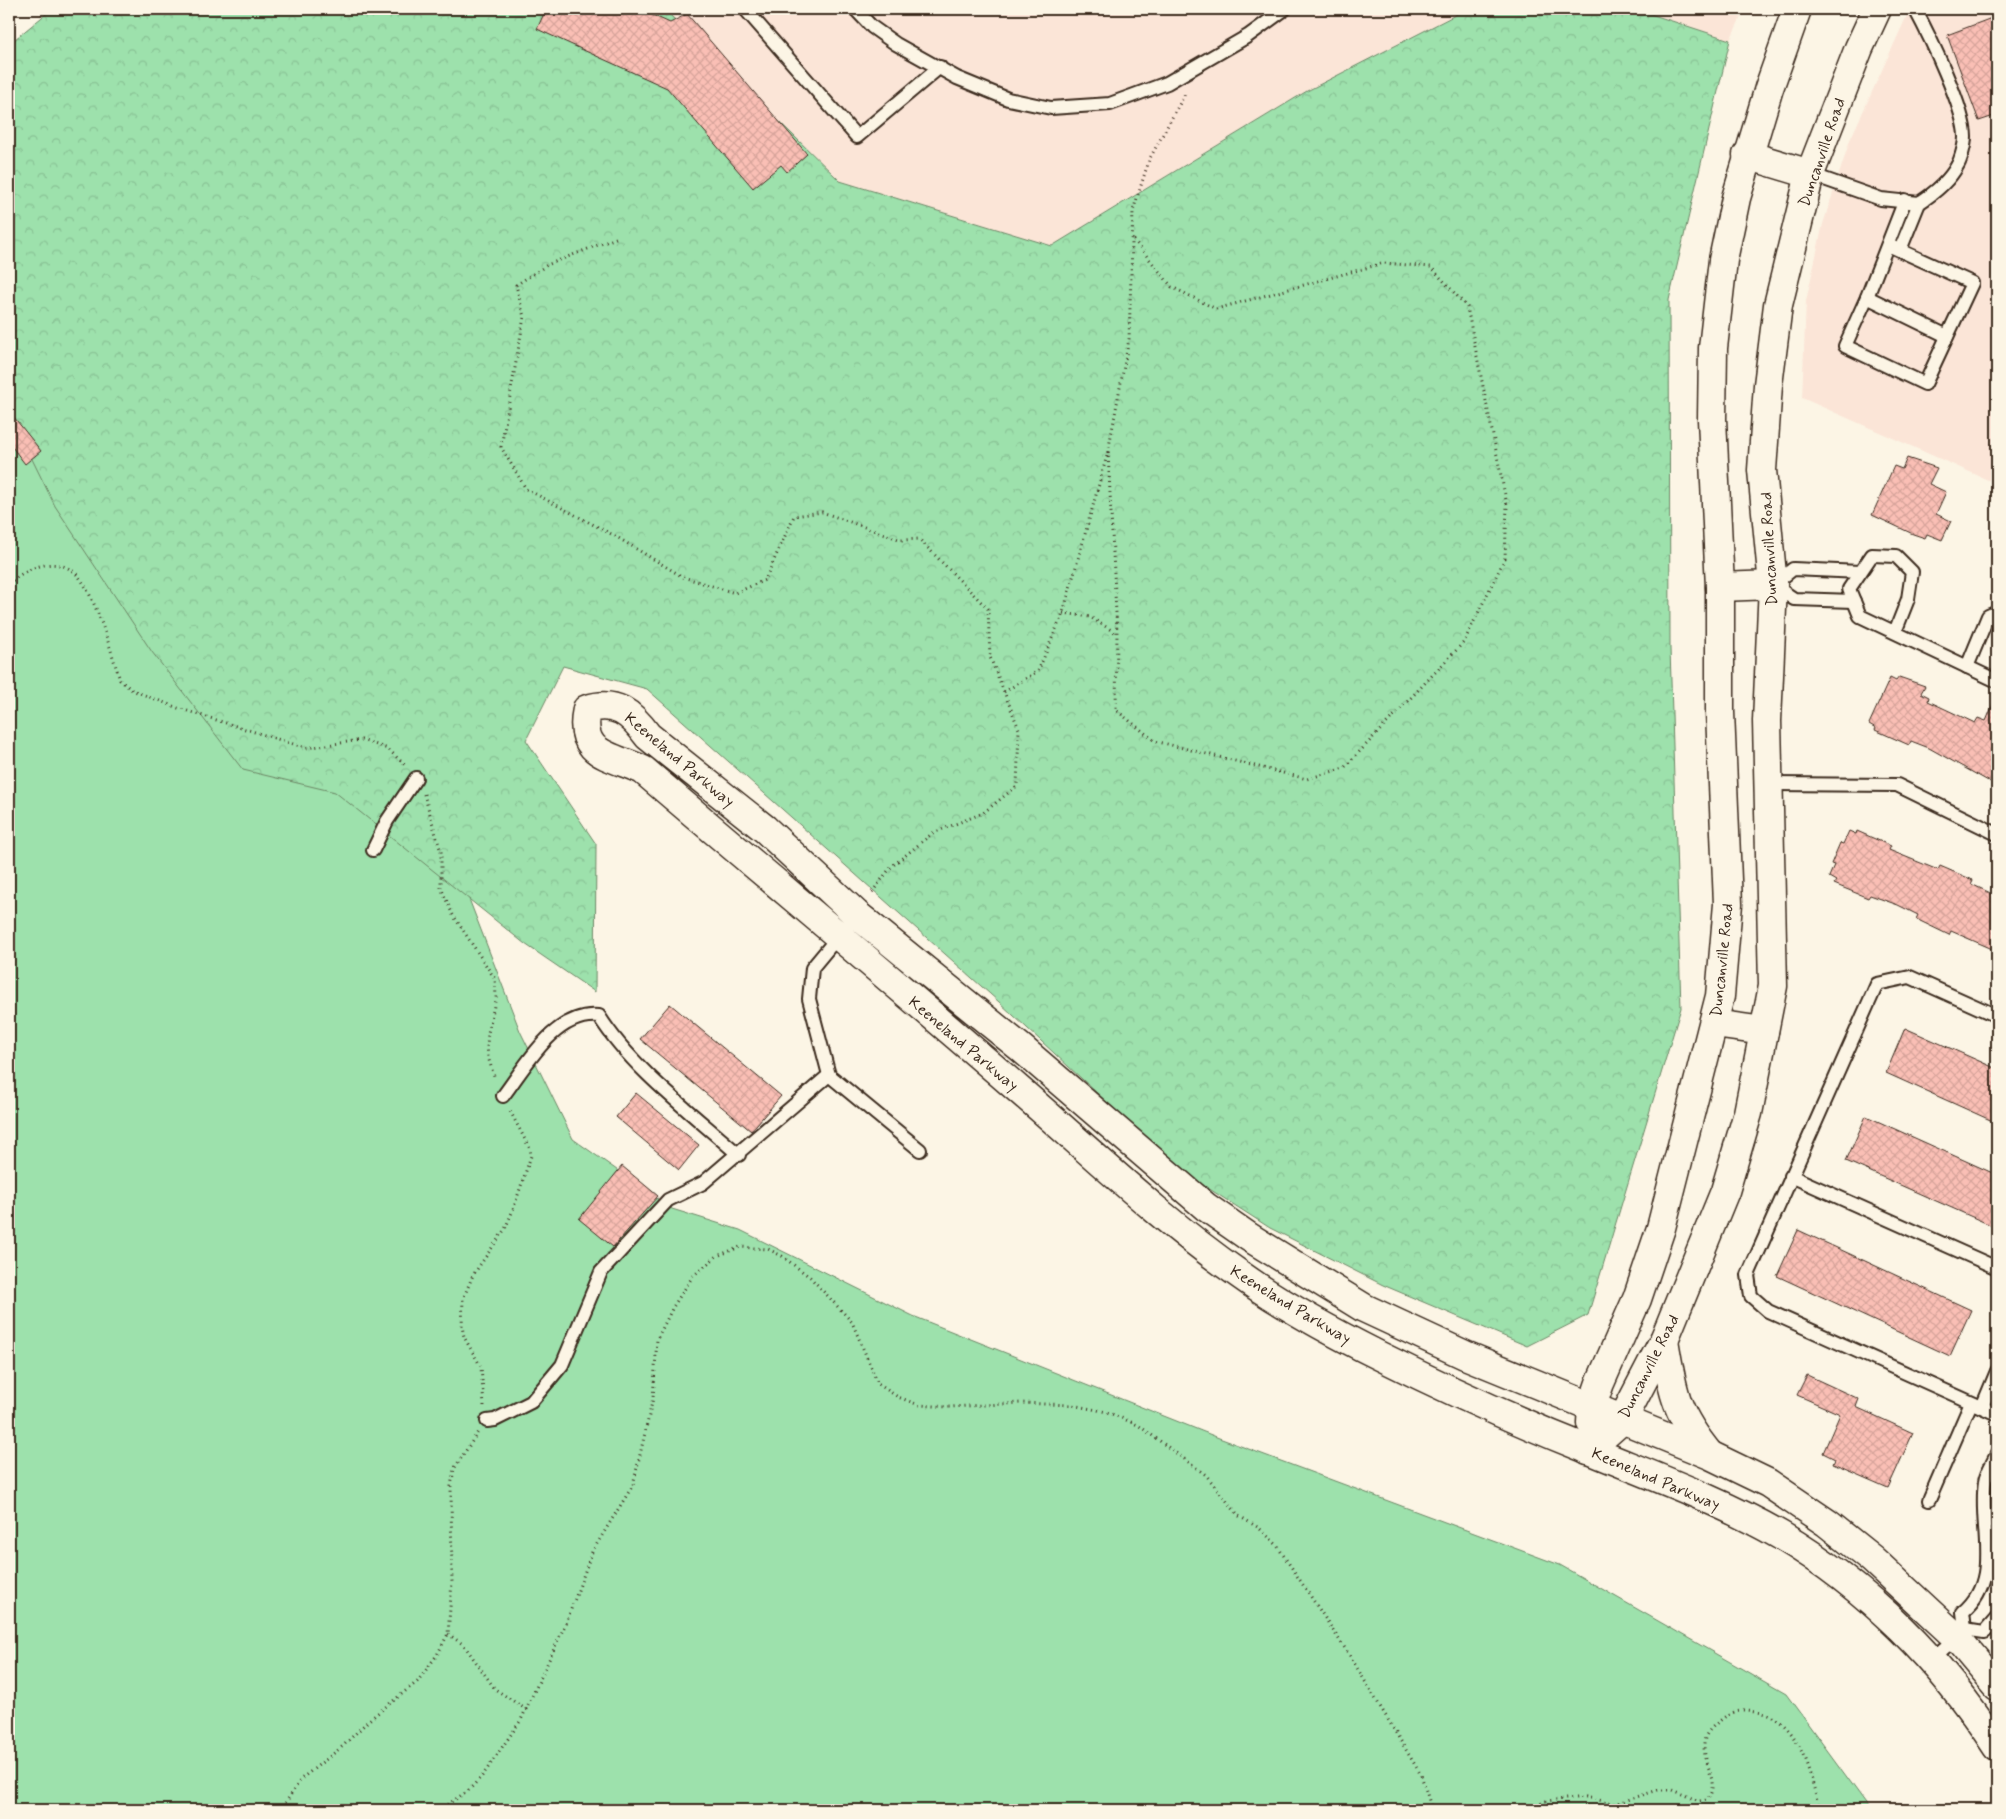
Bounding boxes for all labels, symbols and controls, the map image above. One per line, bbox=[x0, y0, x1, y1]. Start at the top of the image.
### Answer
street label: Duncanville Road bbox=[1794, 95, 1851, 210]
street label: Duncanville Road bbox=[1756, 491, 1783, 606]
street label: Keeneland Parkway bbox=[620, 708, 738, 812]
street label: Duncanville Road bbox=[1706, 902, 1739, 1018]
street label: Keeneland Parkway bbox=[904, 992, 1022, 1096]
street label: Keeneland Parkway bbox=[1226, 1261, 1355, 1350]
street label: Duncanville Road bbox=[1614, 1311, 1685, 1422]
street label: Keeneland Parkway bbox=[1588, 1443, 1723, 1516]

